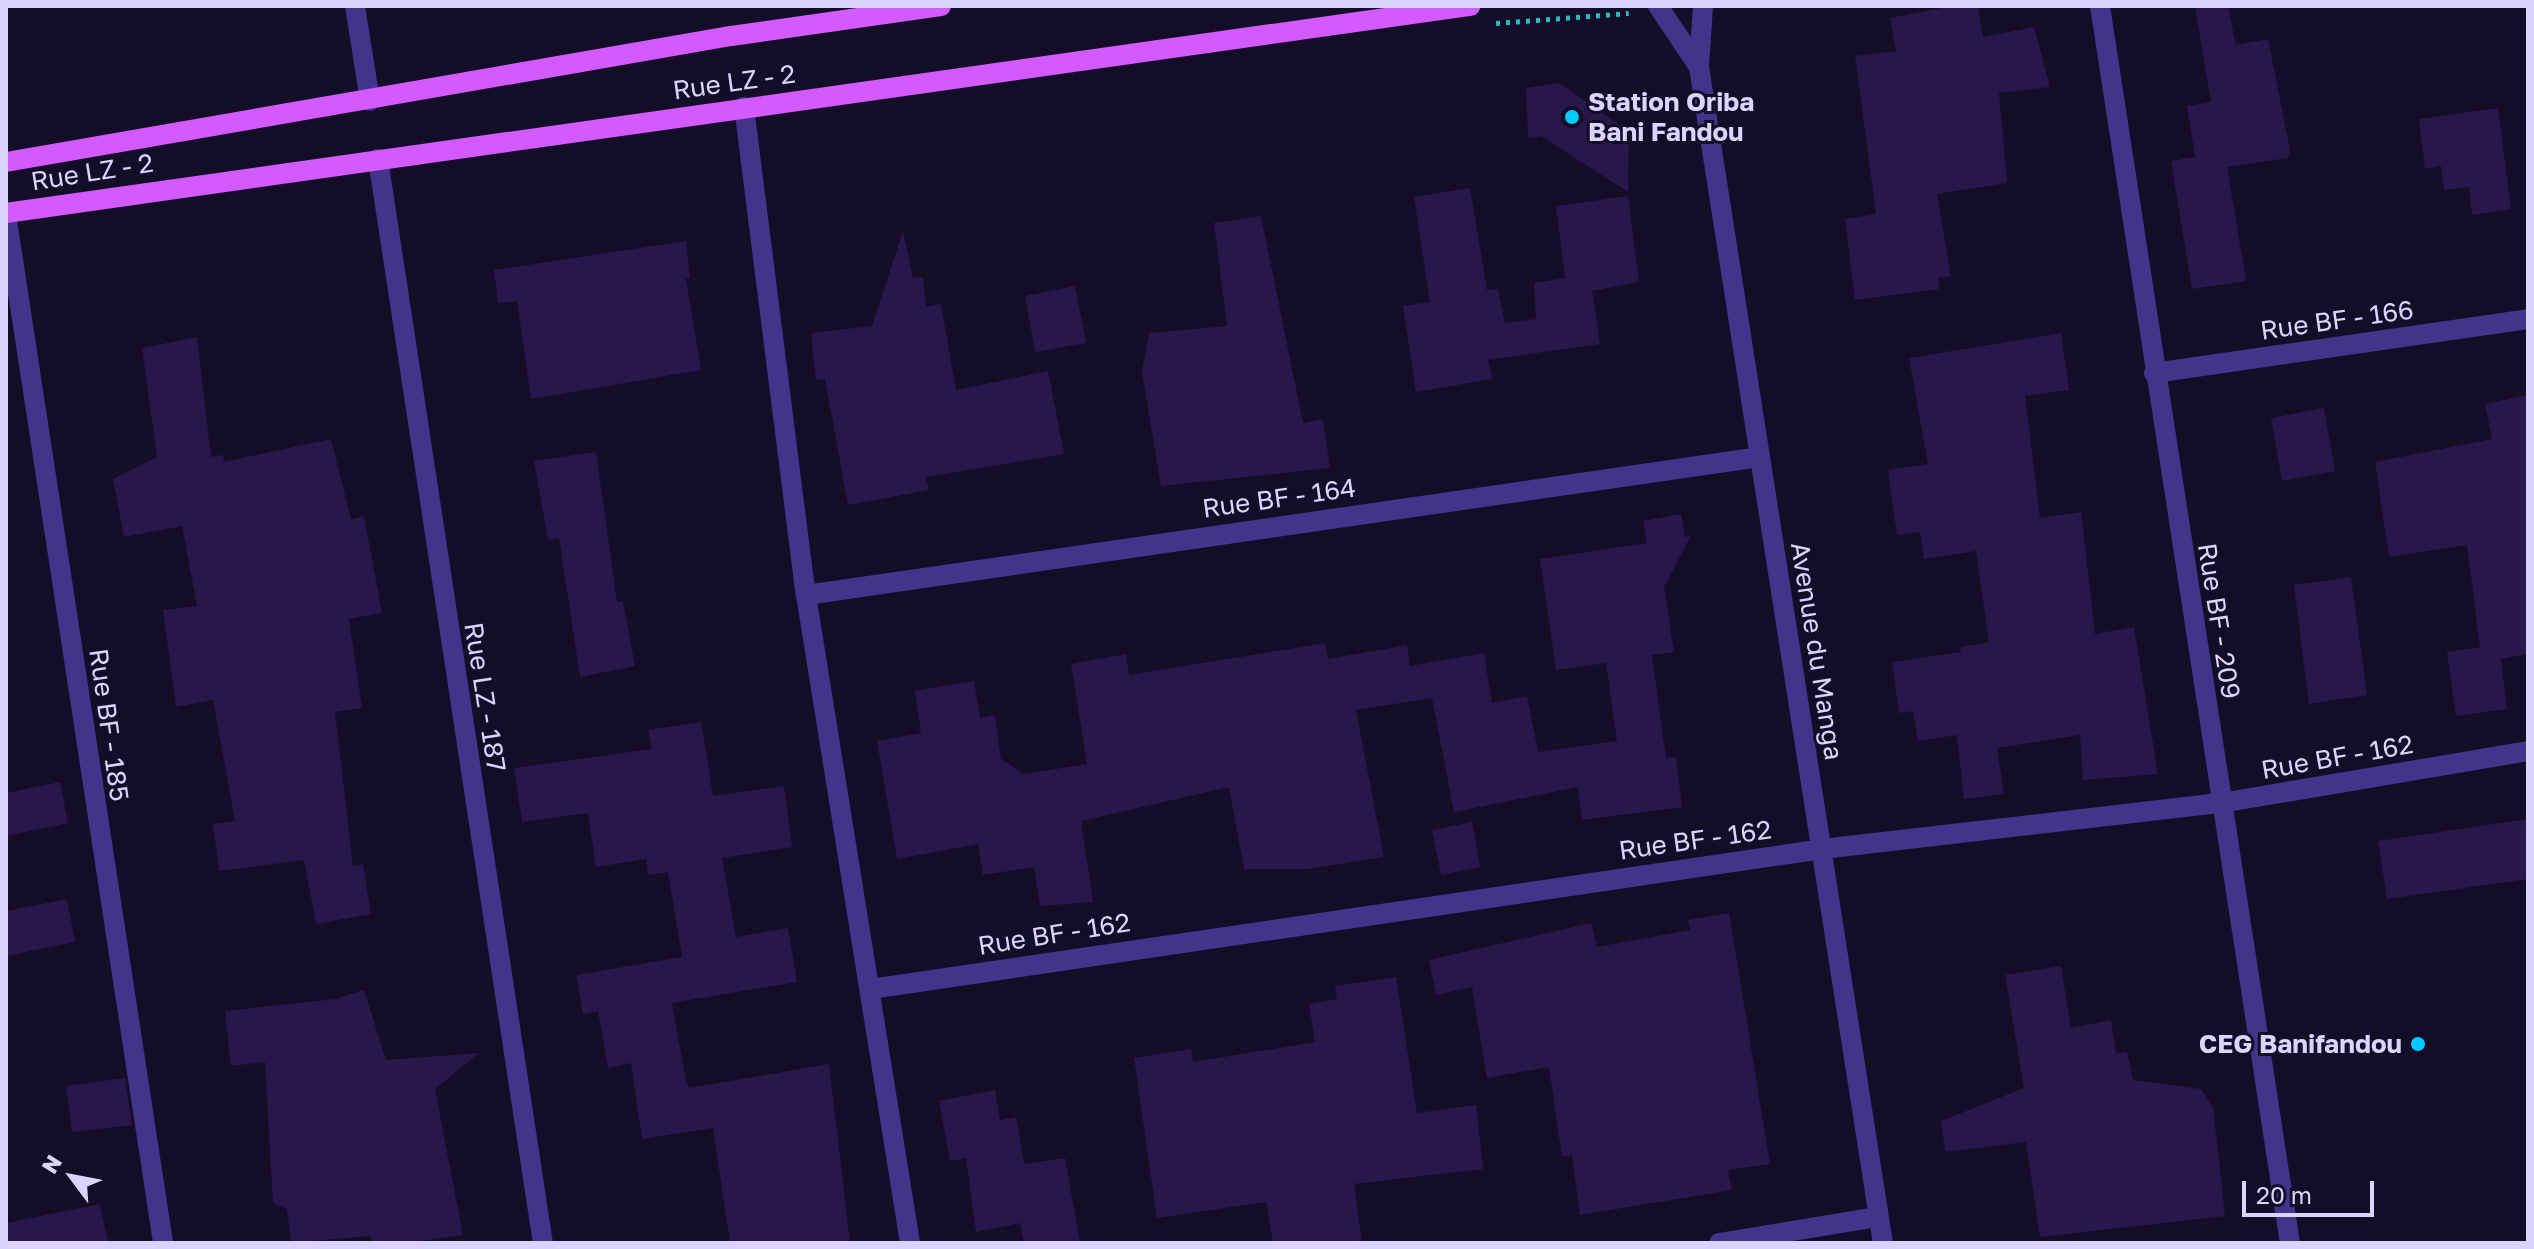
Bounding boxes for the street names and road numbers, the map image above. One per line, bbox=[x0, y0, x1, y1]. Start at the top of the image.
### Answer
street label: Rue LZ - 2 bbox=[671, 58, 797, 106]
street label: Rue LZ - 2 bbox=[29, 147, 155, 197]
street label: Rue BF - 166 bbox=[2258, 294, 2416, 346]
street label: Rue BF - 164 bbox=[1200, 472, 1358, 524]
street label: Avenue du Manga bbox=[1784, 540, 1850, 762]
street label: Rue BF - 209 bbox=[2191, 541, 2247, 701]
street label: Rue LZ - 187 bbox=[458, 620, 512, 774]
street label: Rue BF - 185 bbox=[83, 647, 135, 803]
street label: Rue BF - 162 bbox=[2259, 728, 2415, 786]
street label: Rue BF - 162 bbox=[1617, 814, 1773, 866]
street label: Rue BF - 162 bbox=[976, 907, 1132, 961]

